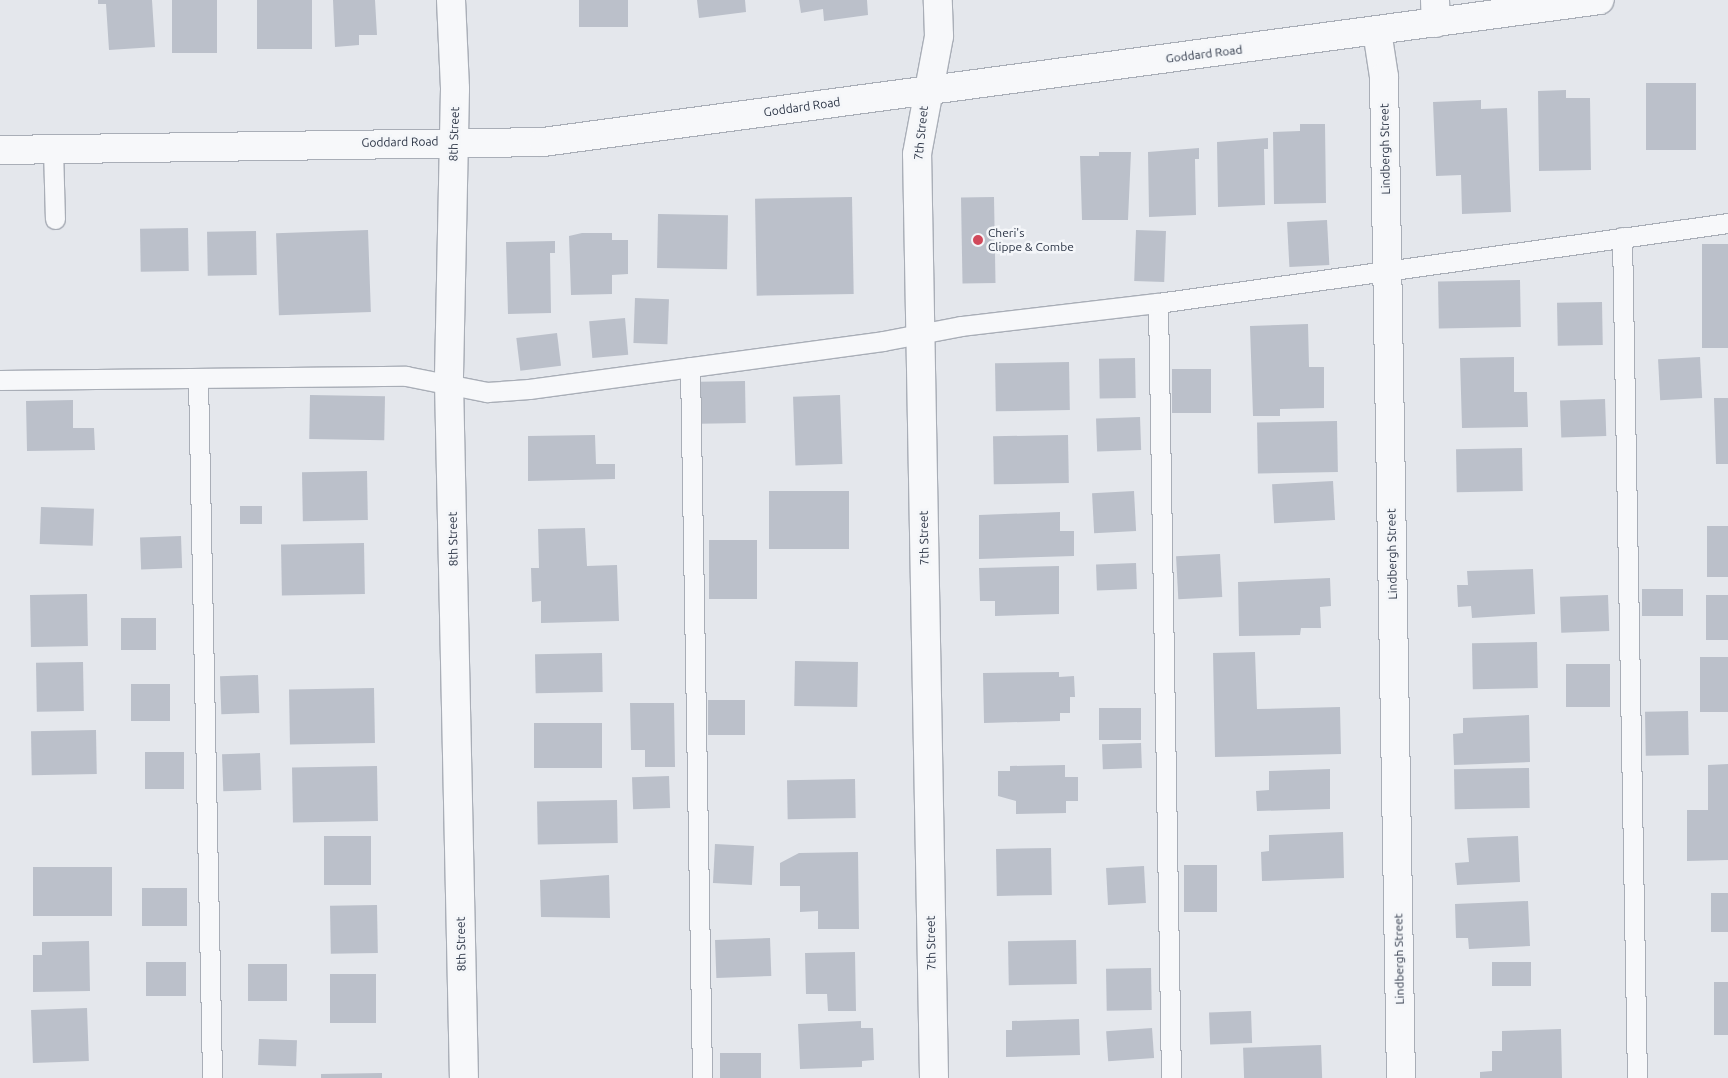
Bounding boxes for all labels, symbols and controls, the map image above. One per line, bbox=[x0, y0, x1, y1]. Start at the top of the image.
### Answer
street label: Goddard Road bbox=[1165, 42, 1243, 66]
street label: Goddard Road bbox=[763, 95, 841, 119]
street label: Lindbergh Street bbox=[1377, 103, 1393, 195]
street label: 7th Street bbox=[911, 105, 931, 161]
street label: 8th Street bbox=[446, 106, 462, 162]
street label: Goddard Road bbox=[361, 134, 439, 150]
place label: Cheri's Clippe & Combe bbox=[988, 226, 1074, 254]
marker: Cheri's Clippe & Combe bbox=[972, 234, 984, 246]
street label: Lindbergh Street bbox=[1384, 508, 1400, 600]
street label: 7th Street bbox=[916, 511, 932, 565]
street label: 8th Street bbox=[445, 512, 461, 566]
street label: Lindbergh Street bbox=[1391, 913, 1407, 1005]
street label: 7th Street bbox=[923, 916, 939, 970]
street label: 8th Street bbox=[453, 917, 469, 971]

